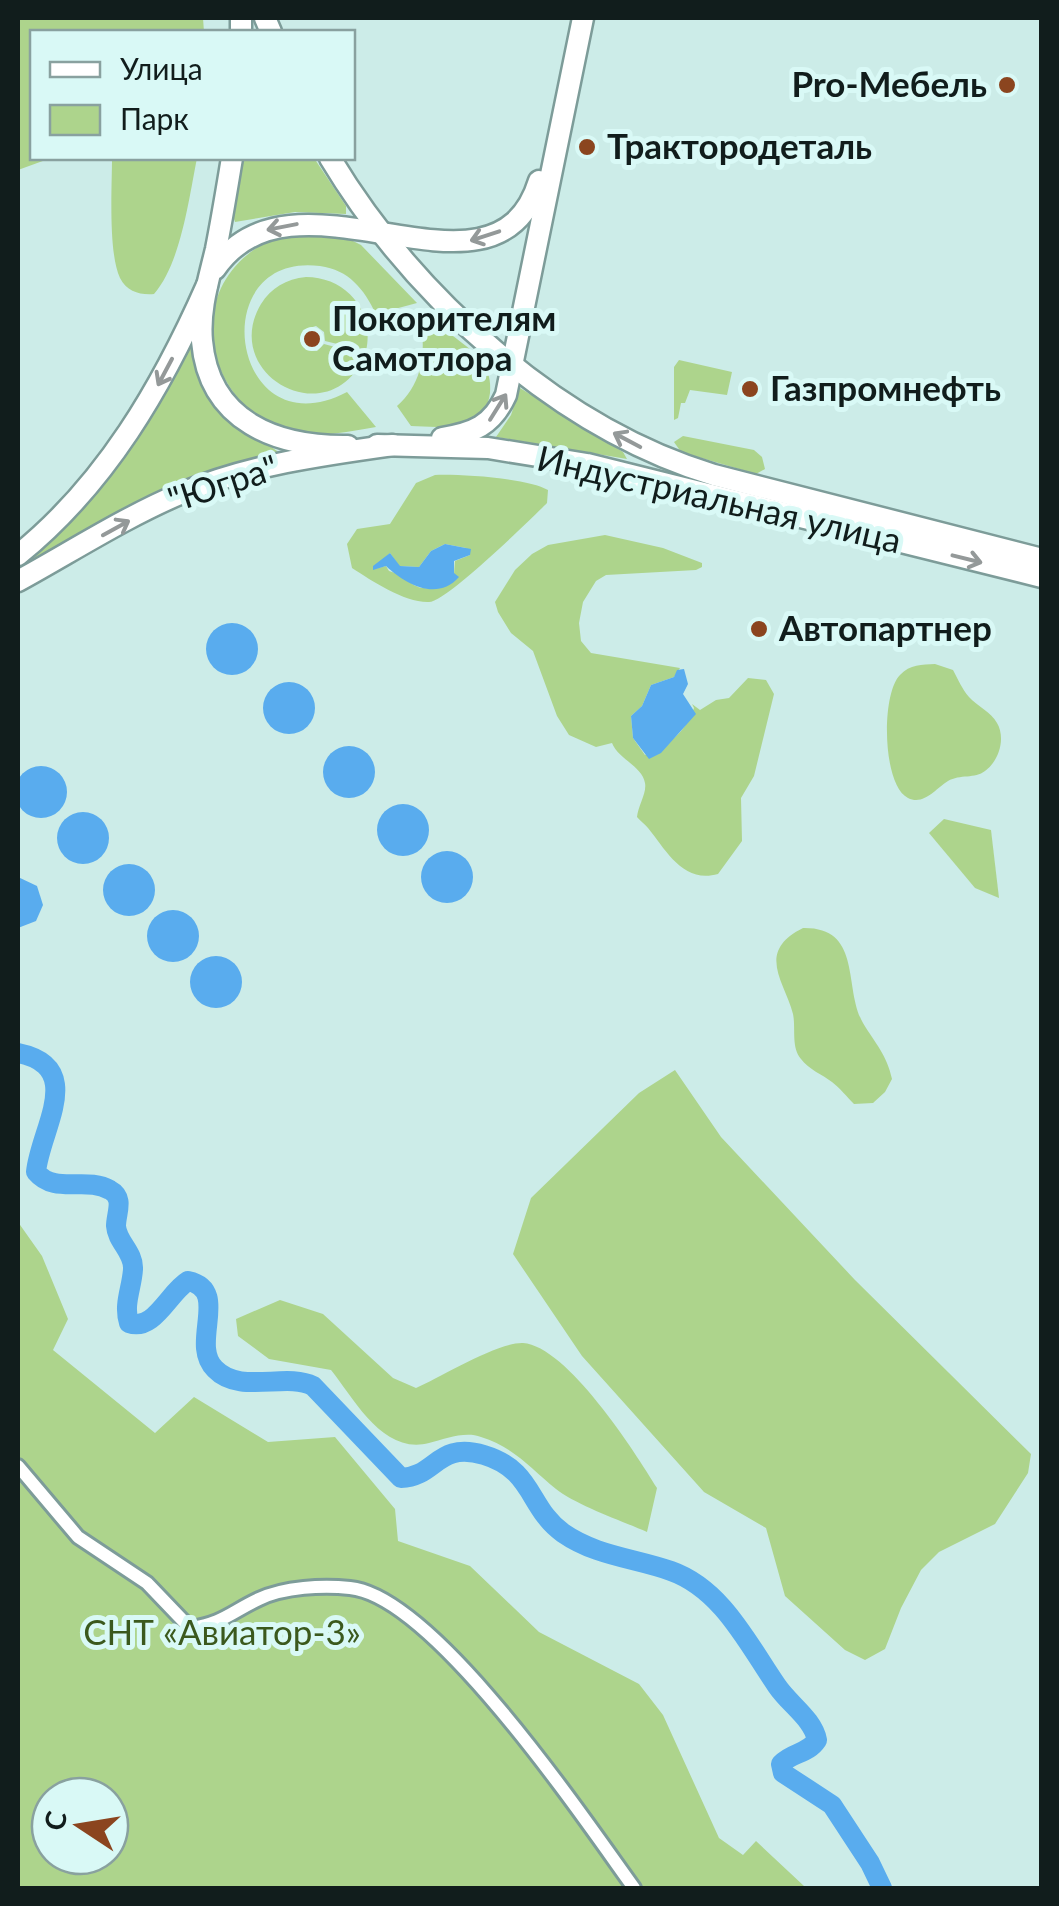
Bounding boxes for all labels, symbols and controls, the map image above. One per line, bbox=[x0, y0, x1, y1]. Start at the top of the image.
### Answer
legend bbox=[30, 30, 355, 160]
text: Улица bbox=[120, 50, 203, 86]
place label: Pro-Мебель bbox=[791, 62, 987, 104]
marker: Pro-Мебель bbox=[996, 74, 1018, 96]
text: Парк bbox=[120, 100, 189, 136]
place label: Трактородеталь bbox=[607, 124, 872, 166]
marker: Трактородеталь bbox=[576, 136, 598, 158]
one-way arrow bbox=[266, 218, 299, 237]
one-way arrow bbox=[470, 229, 502, 247]
place label: Покорителям Самотлора bbox=[332, 296, 556, 378]
marker: Покорителям Самотлора bbox=[301, 328, 323, 350]
one-way arrow bbox=[154, 357, 174, 387]
place label: Газпромнефть bbox=[770, 366, 1001, 408]
marker: Газпромнефть bbox=[739, 378, 761, 400]
one-way arrow bbox=[488, 393, 508, 422]
one-way arrow bbox=[612, 430, 642, 449]
street label: Индустриальная улица bbox=[533, 436, 906, 560]
street label: "Югра" bbox=[162, 445, 283, 520]
one-way arrow bbox=[100, 518, 130, 537]
one-way arrow bbox=[950, 551, 982, 569]
place label: Автопартнер bbox=[778, 606, 992, 648]
marker: Автопартнер bbox=[748, 618, 770, 640]
park label: СНТ «Авиатор-3» bbox=[83, 1610, 361, 1652]
north arrow bbox=[30, 1776, 130, 1876]
text: С bbox=[36, 1808, 73, 1833]

